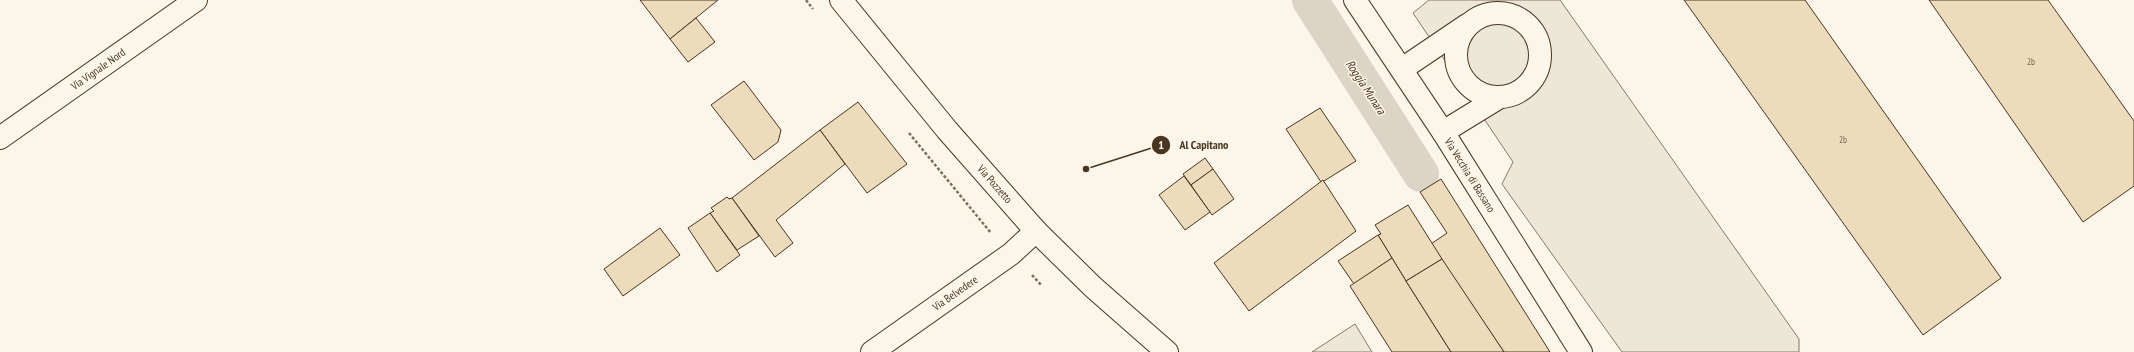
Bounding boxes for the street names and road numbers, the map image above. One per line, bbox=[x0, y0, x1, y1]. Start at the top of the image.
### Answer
street label: Via Vignale Nord bbox=[67, 45, 128, 93]
street label: Via Vecchia di Bassano bbox=[1441, 134, 1499, 215]
street label: Via Pozzetto bbox=[974, 161, 1016, 206]
street label: Via Belvedere bbox=[929, 272, 981, 314]

